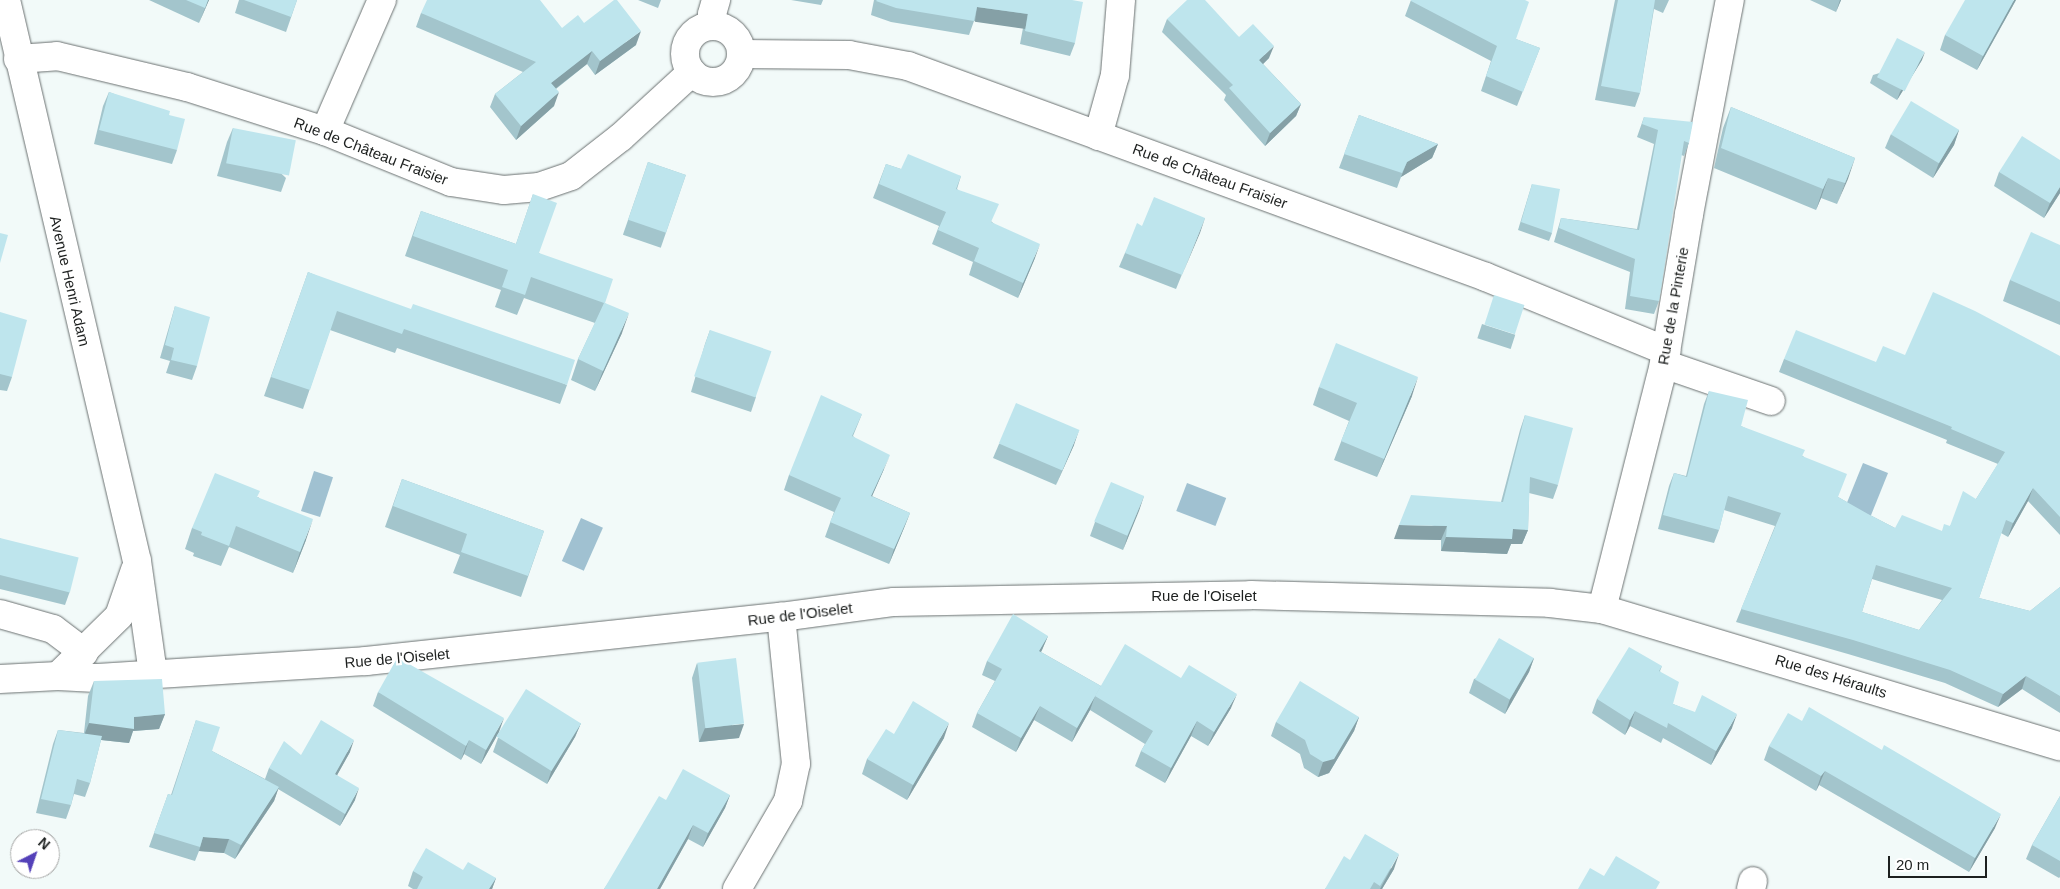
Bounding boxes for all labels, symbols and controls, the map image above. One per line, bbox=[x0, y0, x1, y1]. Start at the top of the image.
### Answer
street label: Rue de Château Fraisier bbox=[291, 113, 451, 189]
street label: Rue de Château Fraisier bbox=[1130, 140, 1290, 212]
street label: Avenue Henri Adam bbox=[46, 214, 94, 348]
street label: Rue de la Pinterie bbox=[1654, 246, 1692, 366]
street label: Rue de l'Oiselet bbox=[1151, 587, 1257, 605]
street label: Rue de l'Oiselet bbox=[747, 599, 853, 629]
street label: Rue de l'Oiselet bbox=[344, 644, 450, 672]
street label: Rue des Héraults bbox=[1773, 650, 1889, 702]
north arrow bbox=[10, 829, 60, 879]
text: N bbox=[35, 834, 53, 853]
scale bar bbox=[1890, 846, 1989, 878]
text: 20 m bbox=[1896, 856, 1929, 873]

